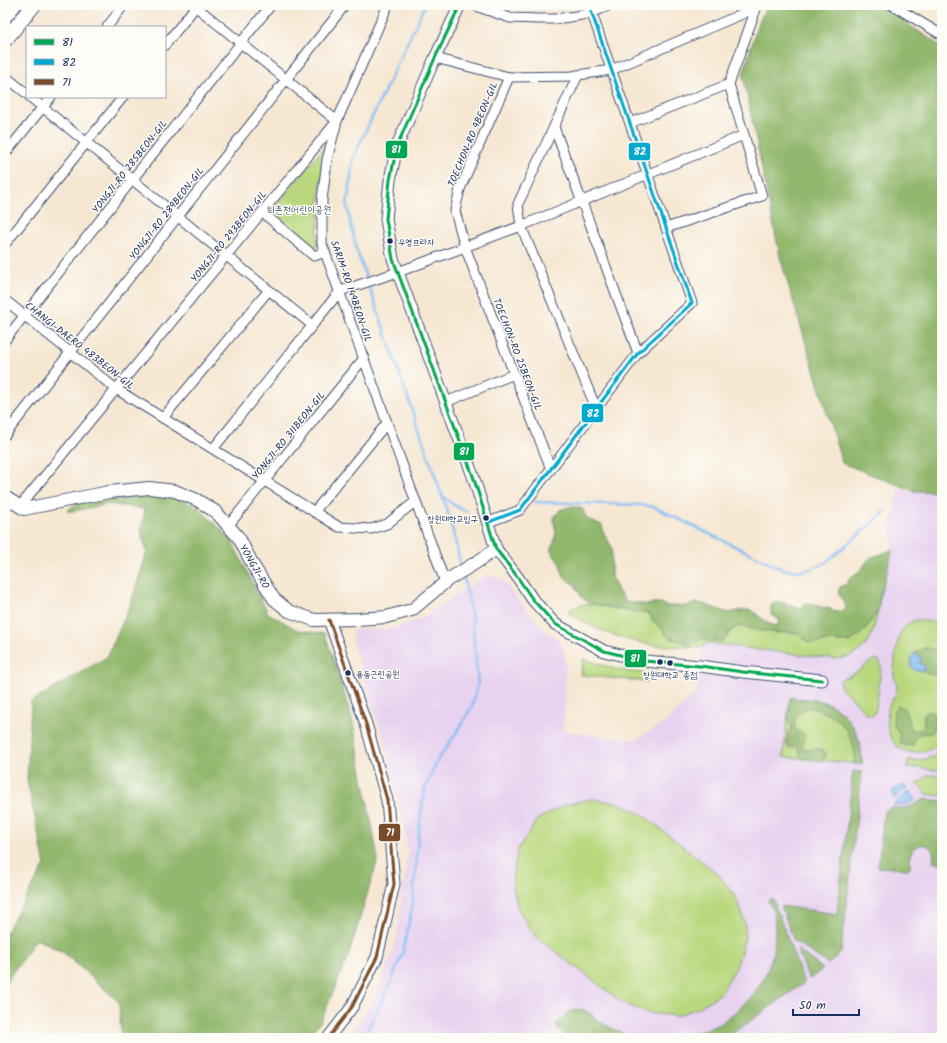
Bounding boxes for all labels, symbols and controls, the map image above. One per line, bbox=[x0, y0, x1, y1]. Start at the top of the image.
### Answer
legend bbox=[26, 26, 166, 98]
text: 81 bbox=[62, 33, 73, 52]
text: 82 bbox=[62, 53, 76, 72]
text: 71 bbox=[62, 73, 72, 92]
street label: TOECHON-RO 9BEON-GIL bbox=[444, 79, 502, 189]
street label: YONGJI-RO 285BEON-GIL bbox=[88, 116, 171, 217]
line badge: 81 bbox=[385, 140, 408, 159]
text: 81 bbox=[391, 141, 402, 159]
line badge: 82 bbox=[628, 142, 651, 161]
text: 82 bbox=[634, 143, 646, 161]
street label: YONGJI-RO 289BEON-GIL bbox=[125, 164, 208, 264]
street label: YONGJI-RO 293BEON-GIL bbox=[187, 187, 271, 286]
park label: 퇴촌천어린이공원 bbox=[267, 202, 331, 218]
place label: 우영프라자 bbox=[398, 235, 435, 250]
marker: 우영프라자 bbox=[385, 236, 395, 246]
street label: SARIM-RO 149BEON-GIL bbox=[326, 238, 376, 344]
street label: TOECHON-RO 25BEON-GIL bbox=[488, 296, 546, 413]
street label: CHANGI-DAERO 483BEON-GIL bbox=[21, 298, 138, 394]
street label: YONGJI-RO 311BEON-GIL bbox=[248, 388, 329, 483]
line badge: 82 bbox=[581, 403, 604, 423]
text: 82 bbox=[587, 405, 599, 423]
line badge: 81 bbox=[453, 442, 475, 461]
text: 81 bbox=[459, 443, 470, 461]
place label: 창원대학교입구 bbox=[427, 512, 478, 527]
marker: 창원대학교입구 bbox=[481, 513, 491, 523]
street label: YONGJI-RO bbox=[235, 541, 273, 592]
line badge: 81 bbox=[624, 649, 647, 668]
text: 81 bbox=[630, 650, 641, 668]
unlabelled marker bbox=[655, 657, 665, 667]
marker: 창원대학교 종점 bbox=[665, 658, 675, 668]
place label: 용동근린공원 bbox=[356, 667, 399, 682]
marker: 용동근린공원 bbox=[343, 668, 353, 678]
place label: 창원대학교 종점 bbox=[643, 668, 698, 683]
line badge: 71 bbox=[378, 823, 401, 842]
text: 71 bbox=[386, 824, 395, 842]
scale bar bbox=[793, 991, 859, 1017]
text: 50 m bbox=[799, 996, 826, 1015]

